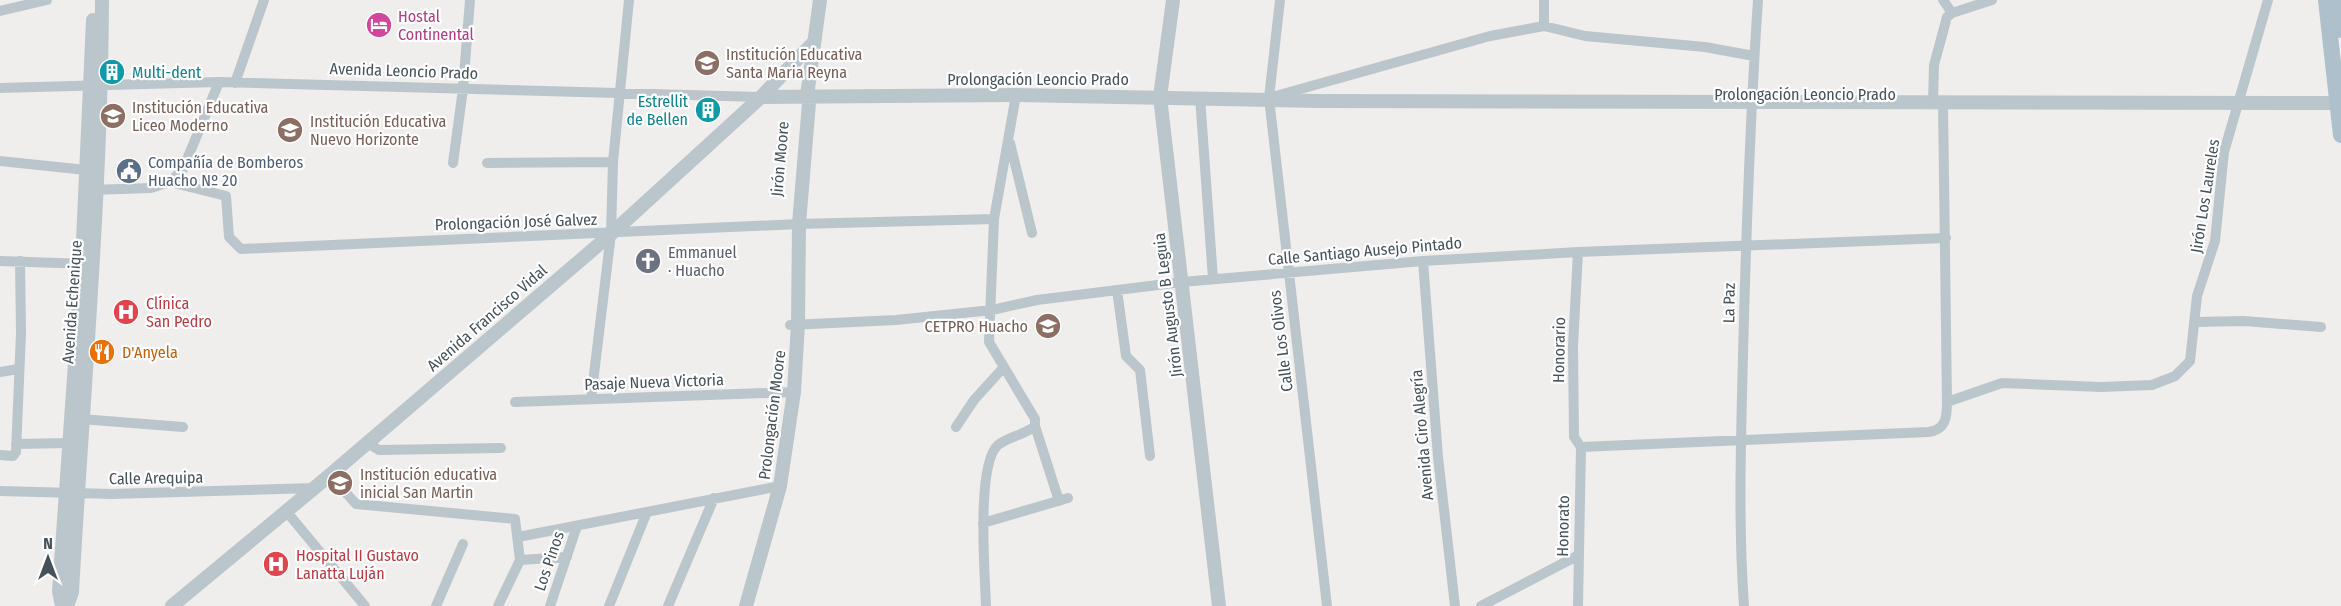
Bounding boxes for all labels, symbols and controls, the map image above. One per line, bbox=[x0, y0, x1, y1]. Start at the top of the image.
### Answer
place label: Hostal Continental bbox=[398, 7, 474, 44]
hotel icon: Hostal Continental bbox=[364, 10, 394, 40]
place label: Institución Educativa Santa Maria Reyna bbox=[726, 45, 863, 82]
school or university icon: Institución Educativa Santa Maria Reyna bbox=[692, 48, 722, 78]
building icon: Multi-dent bbox=[97, 57, 127, 87]
street label: Avenida Leoncio Prado bbox=[329, 59, 479, 83]
place label: Multi-dent bbox=[132, 63, 202, 82]
street label: Prolongación Leoncio Prado bbox=[947, 70, 1129, 89]
street label: Prolongación Leoncio Prado bbox=[1714, 85, 1896, 104]
place label: Estrellit de Bellen bbox=[626, 92, 689, 129]
building icon: Estrellit de Bellen bbox=[693, 95, 723, 125]
place label: Institución Educativa Liceo Moderno bbox=[132, 98, 269, 135]
school or university icon: Institución Educativa Liceo Moderno bbox=[98, 101, 128, 131]
place label: Institución Educativa Nuevo Horizonte bbox=[310, 112, 447, 149]
school or university icon: Institución Educativa Nuevo Horizonte bbox=[275, 115, 305, 145]
street label: Jirón Moore bbox=[767, 121, 793, 197]
street label: Jirón Los Laureles bbox=[2187, 138, 2223, 254]
place label: Compañía de Bomberos Huacho Nº 20 bbox=[148, 153, 303, 190]
public building icon: Compañía de Bomberos Huacho Nº 20 bbox=[114, 156, 144, 186]
street label: Prolongación José Galvez bbox=[434, 210, 598, 234]
street label: Jirón Augusto B Leguia bbox=[1150, 232, 1186, 378]
street label: Calle Santiago Ausejo Pintado bbox=[1267, 233, 1463, 269]
street label: Avenida Echenique bbox=[58, 240, 86, 364]
place label: Emmanuel · Huacho bbox=[668, 243, 737, 280]
church icon: Emmanuel · Huacho bbox=[633, 246, 663, 276]
street label: Avenida Francisco Vidal bbox=[423, 261, 551, 375]
street label: La Paz bbox=[1719, 283, 1739, 323]
street label: Calle Los Olivos bbox=[1265, 289, 1297, 393]
place label: Clínica San Pedro bbox=[146, 294, 212, 331]
hospital icon: Clínica San Pedro bbox=[111, 297, 141, 327]
school or university icon: CETPRO Huacho bbox=[1033, 311, 1063, 341]
place label: CETPRO Huacho bbox=[925, 317, 1028, 336]
street label: Honorario bbox=[1549, 317, 1569, 383]
restaurant icon: D'Anyela bbox=[87, 337, 117, 367]
place label: D'Anyela bbox=[122, 343, 178, 362]
street label: Prolongación Moore bbox=[755, 349, 789, 481]
street label: Avenida Ciro Alegría bbox=[1407, 369, 1437, 501]
street label: Pasaje Nueva Victoria bbox=[584, 370, 724, 394]
place label: Institución educativa inicial San Martin bbox=[360, 465, 497, 502]
street label: Calle Arequipa bbox=[109, 468, 203, 488]
school or university icon: Institución educativa inicial San Martin bbox=[325, 468, 355, 498]
street label: Honorato bbox=[1553, 495, 1573, 557]
north arrow bbox=[18, 528, 78, 588]
street label: Los Pinos bbox=[530, 529, 568, 593]
text: N bbox=[43, 534, 53, 553]
place label: Hospital II Gustavo Lanatta Luján bbox=[296, 546, 419, 583]
hospital icon: Hospital II Gustavo Lanatta Luján bbox=[261, 549, 291, 579]

